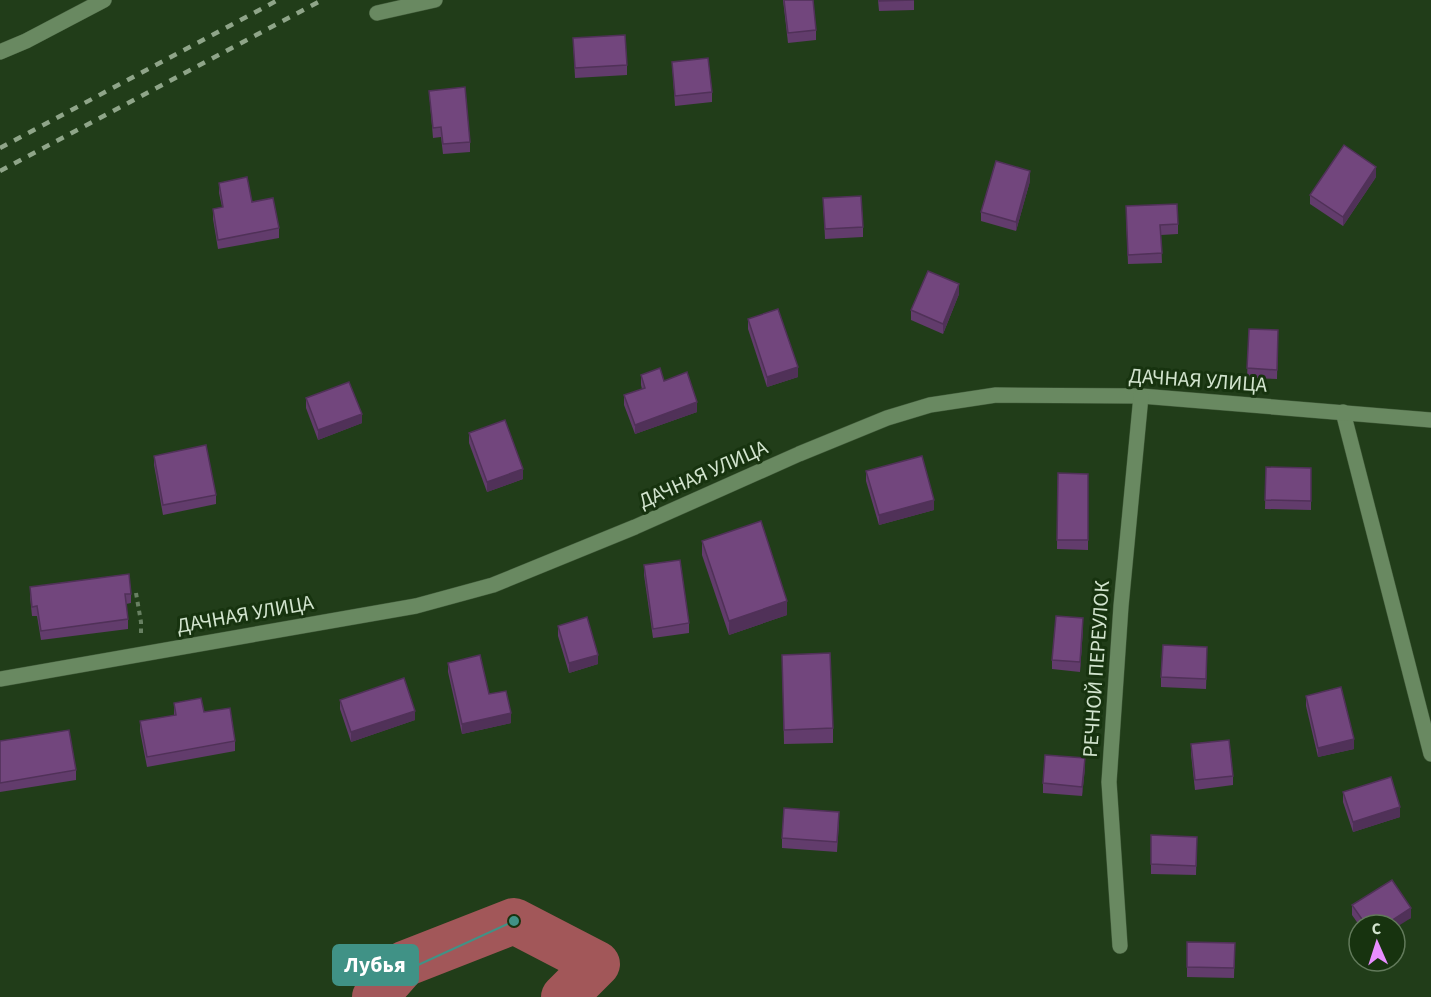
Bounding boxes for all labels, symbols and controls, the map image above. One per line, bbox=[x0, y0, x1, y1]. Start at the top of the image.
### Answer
street label: ДАЧНАЯ УЛИЦА bbox=[1128, 360, 1269, 400]
street label: ДАЧНАЯ УЛИЦА bbox=[634, 432, 773, 516]
street label: РЕЧНОЙ ПЕРЕУЛОК bbox=[1075, 579, 1117, 758]
street label: ДАЧНАЯ УЛИЦА bbox=[174, 587, 316, 641]
north arrow bbox=[1347, 913, 1407, 973]
text: С bbox=[1371, 918, 1381, 940]
callout: Лубья bbox=[333, 945, 418, 985]
text: Лубья bbox=[343, 949, 406, 981]

